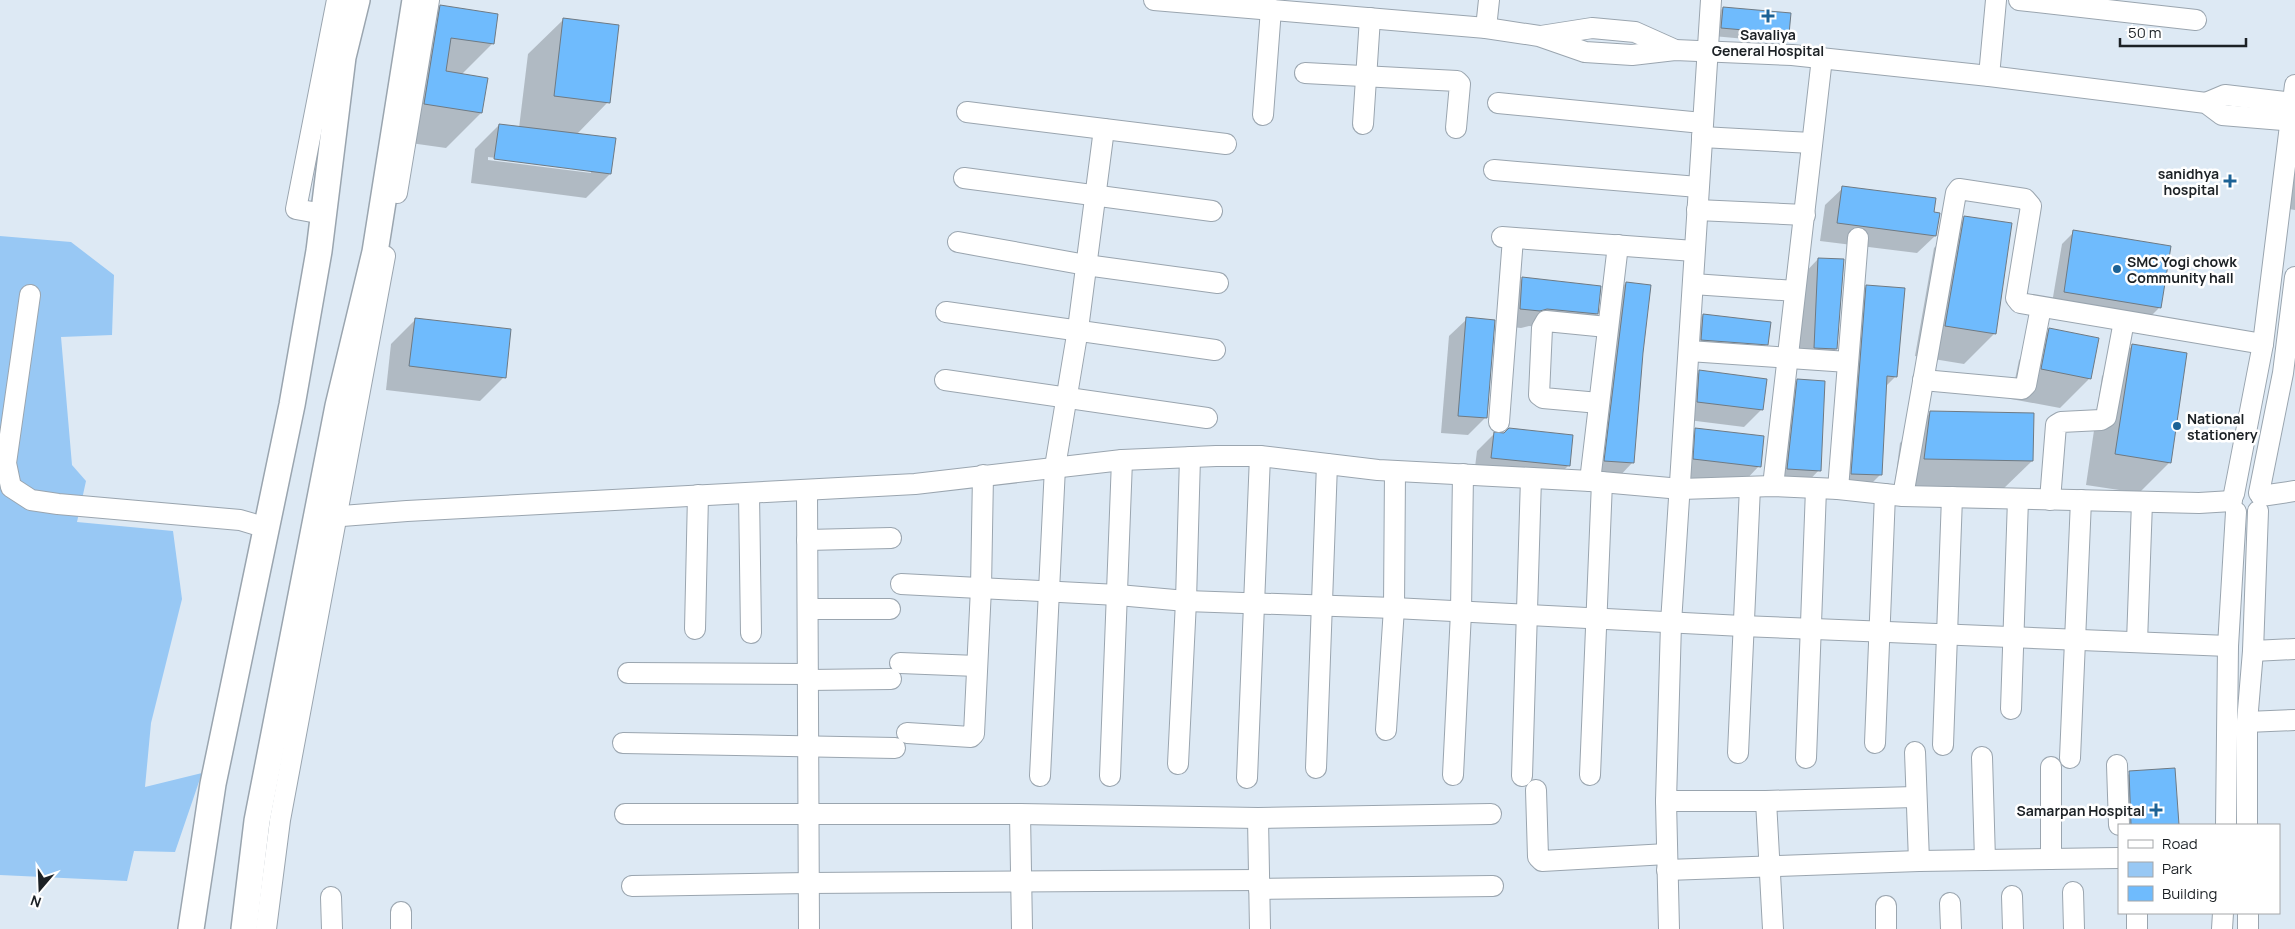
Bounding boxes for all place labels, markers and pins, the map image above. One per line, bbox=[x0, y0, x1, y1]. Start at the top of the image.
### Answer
marker: Savaliya General Hospital bbox=[1761, 9, 1775, 23]
place label: Savaliya General Hospital bbox=[1712, 25, 1824, 60]
place label: sanidhya hospital bbox=[2158, 164, 2219, 199]
marker: sanidhya hospital bbox=[2223, 174, 2237, 188]
place label: SMC Yogi chowk Community hall bbox=[2127, 252, 2237, 287]
marker: SMC Yogi chowk Community hall bbox=[2111, 263, 2123, 275]
place label: National stationery bbox=[2187, 409, 2258, 444]
marker: National stationery bbox=[2171, 420, 2183, 432]
place label: Samarpan Hospital bbox=[2016, 801, 2145, 820]
marker: Samarpan Hospital bbox=[2149, 803, 2163, 817]

